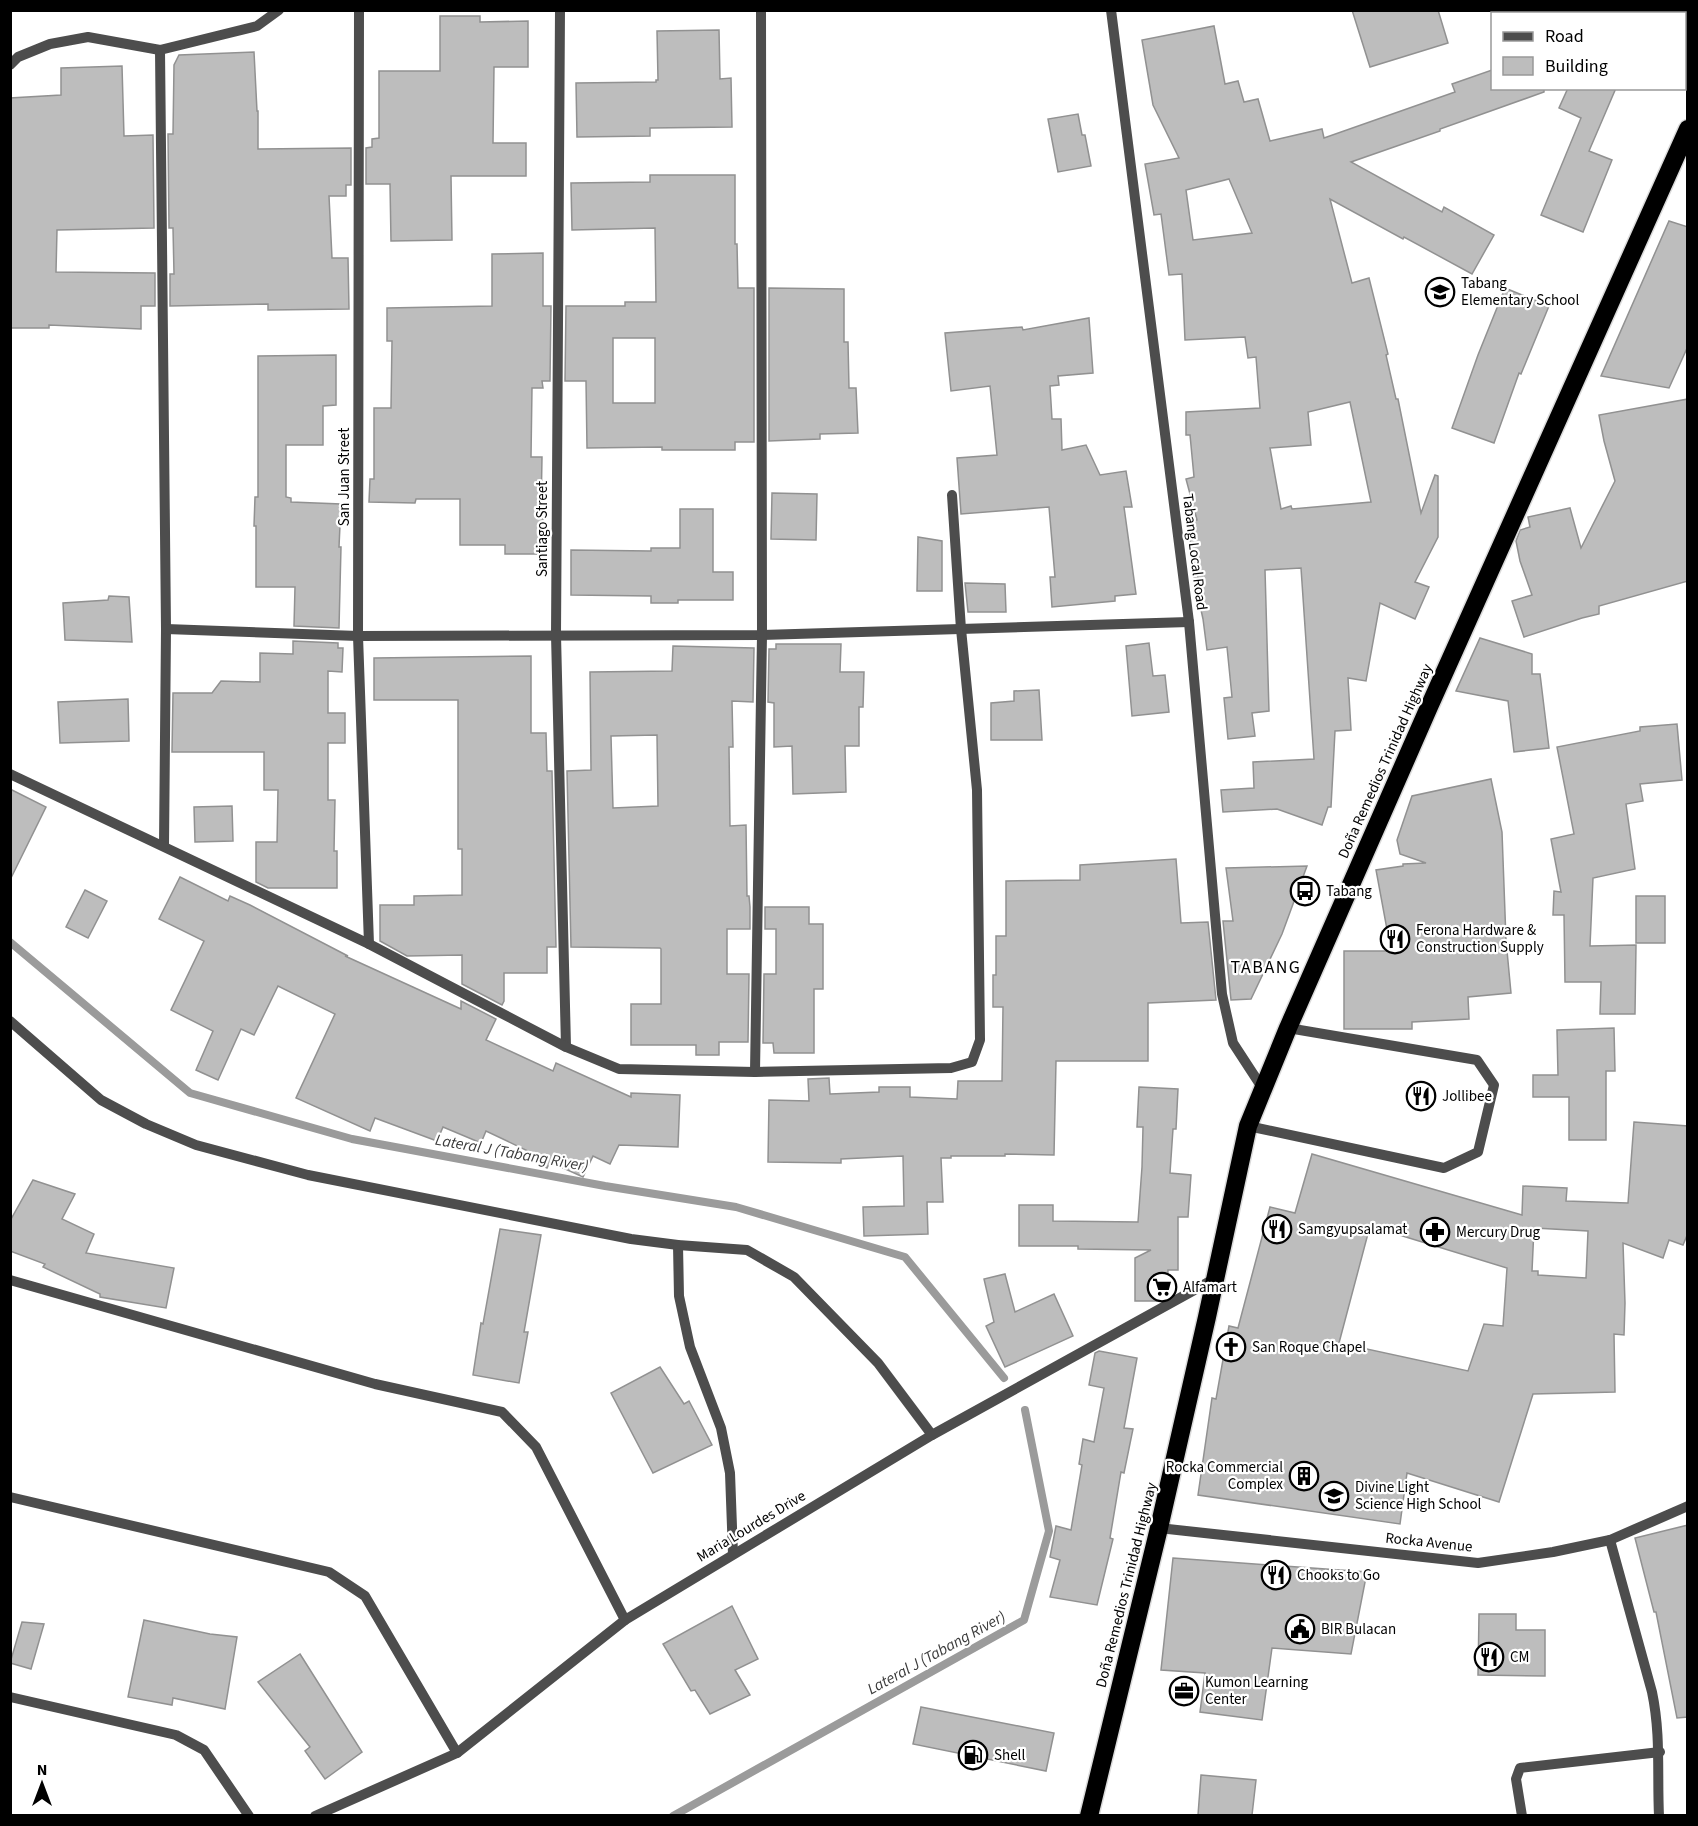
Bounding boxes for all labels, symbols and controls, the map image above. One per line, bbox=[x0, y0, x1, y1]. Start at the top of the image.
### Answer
legend bbox=[1491, 12, 1686, 90]
text: Road bbox=[1545, 24, 1584, 49]
text: Building bbox=[1545, 54, 1608, 79]
place label: Tabang Elementary School bbox=[1461, 273, 1579, 311]
school or university icon: Tabang Elementary School bbox=[1424, 276, 1456, 308]
street label: San Juan Street bbox=[334, 428, 355, 526]
street label: Santiago Street bbox=[532, 481, 553, 577]
street label: Tabang Local Road bbox=[1177, 493, 1212, 612]
street label: Doña Remedios Trinidad Highway bbox=[1333, 661, 1438, 862]
bus stop icon: Tabang bbox=[1289, 875, 1321, 907]
place label: Tabang bbox=[1326, 881, 1372, 902]
place label: Ferona Hardware & Construction Supply bbox=[1416, 920, 1544, 958]
restaurant icon: Ferona Hardware & Construction Supply bbox=[1379, 923, 1411, 955]
district label: TABANG bbox=[1231, 955, 1301, 980]
restaurant icon: Jollibee bbox=[1405, 1080, 1437, 1112]
place label: Jollibee bbox=[1442, 1086, 1492, 1107]
water label: Lateral J (Tabang River) bbox=[434, 1129, 590, 1177]
restaurant icon: Samgyupsalamat bbox=[1261, 1213, 1293, 1245]
pharmacy icon: Mercury Drug bbox=[1419, 1216, 1451, 1248]
place label: Samgyupsalamat bbox=[1298, 1219, 1407, 1240]
place label: Mercury Drug bbox=[1456, 1222, 1541, 1243]
supermarket icon: Alfamart bbox=[1146, 1271, 1178, 1303]
place label: Alfamart bbox=[1183, 1277, 1237, 1298]
church icon: San Roque Chapel bbox=[1215, 1331, 1247, 1363]
place label: San Roque Chapel bbox=[1252, 1337, 1366, 1358]
place label: Rocka Commercial Complex bbox=[1166, 1457, 1283, 1495]
building icon: Rocka Commercial Complex bbox=[1288, 1460, 1320, 1492]
place label: Divine Light Science High School bbox=[1355, 1477, 1482, 1515]
street label: Doña Remedios Trinidad Highway bbox=[1091, 1480, 1162, 1690]
school or university icon: Divine Light Science High School bbox=[1318, 1480, 1350, 1512]
street label: Maria Lourdes Drive bbox=[693, 1486, 810, 1567]
street label: Rocka Avenue bbox=[1384, 1527, 1474, 1558]
restaurant icon: Chooks to Go bbox=[1260, 1559, 1292, 1591]
place label: Chooks to Go bbox=[1297, 1565, 1380, 1586]
water label: Lateral J (Tabang River) bbox=[863, 1606, 1010, 1700]
public building icon: BIR Bulacan bbox=[1284, 1613, 1316, 1645]
place label: BIR Bulacan bbox=[1321, 1619, 1396, 1640]
restaurant icon: CM bbox=[1473, 1641, 1505, 1673]
place label: CM bbox=[1510, 1647, 1529, 1668]
place label: Kumon Learning Center bbox=[1205, 1672, 1309, 1710]
office icon: Kumon Learning Center bbox=[1168, 1675, 1200, 1707]
fuel station icon: Shell bbox=[957, 1739, 989, 1771]
place label: Shell bbox=[994, 1745, 1025, 1766]
north arrow bbox=[12, 1754, 72, 1814]
text: N bbox=[37, 1759, 47, 1781]

